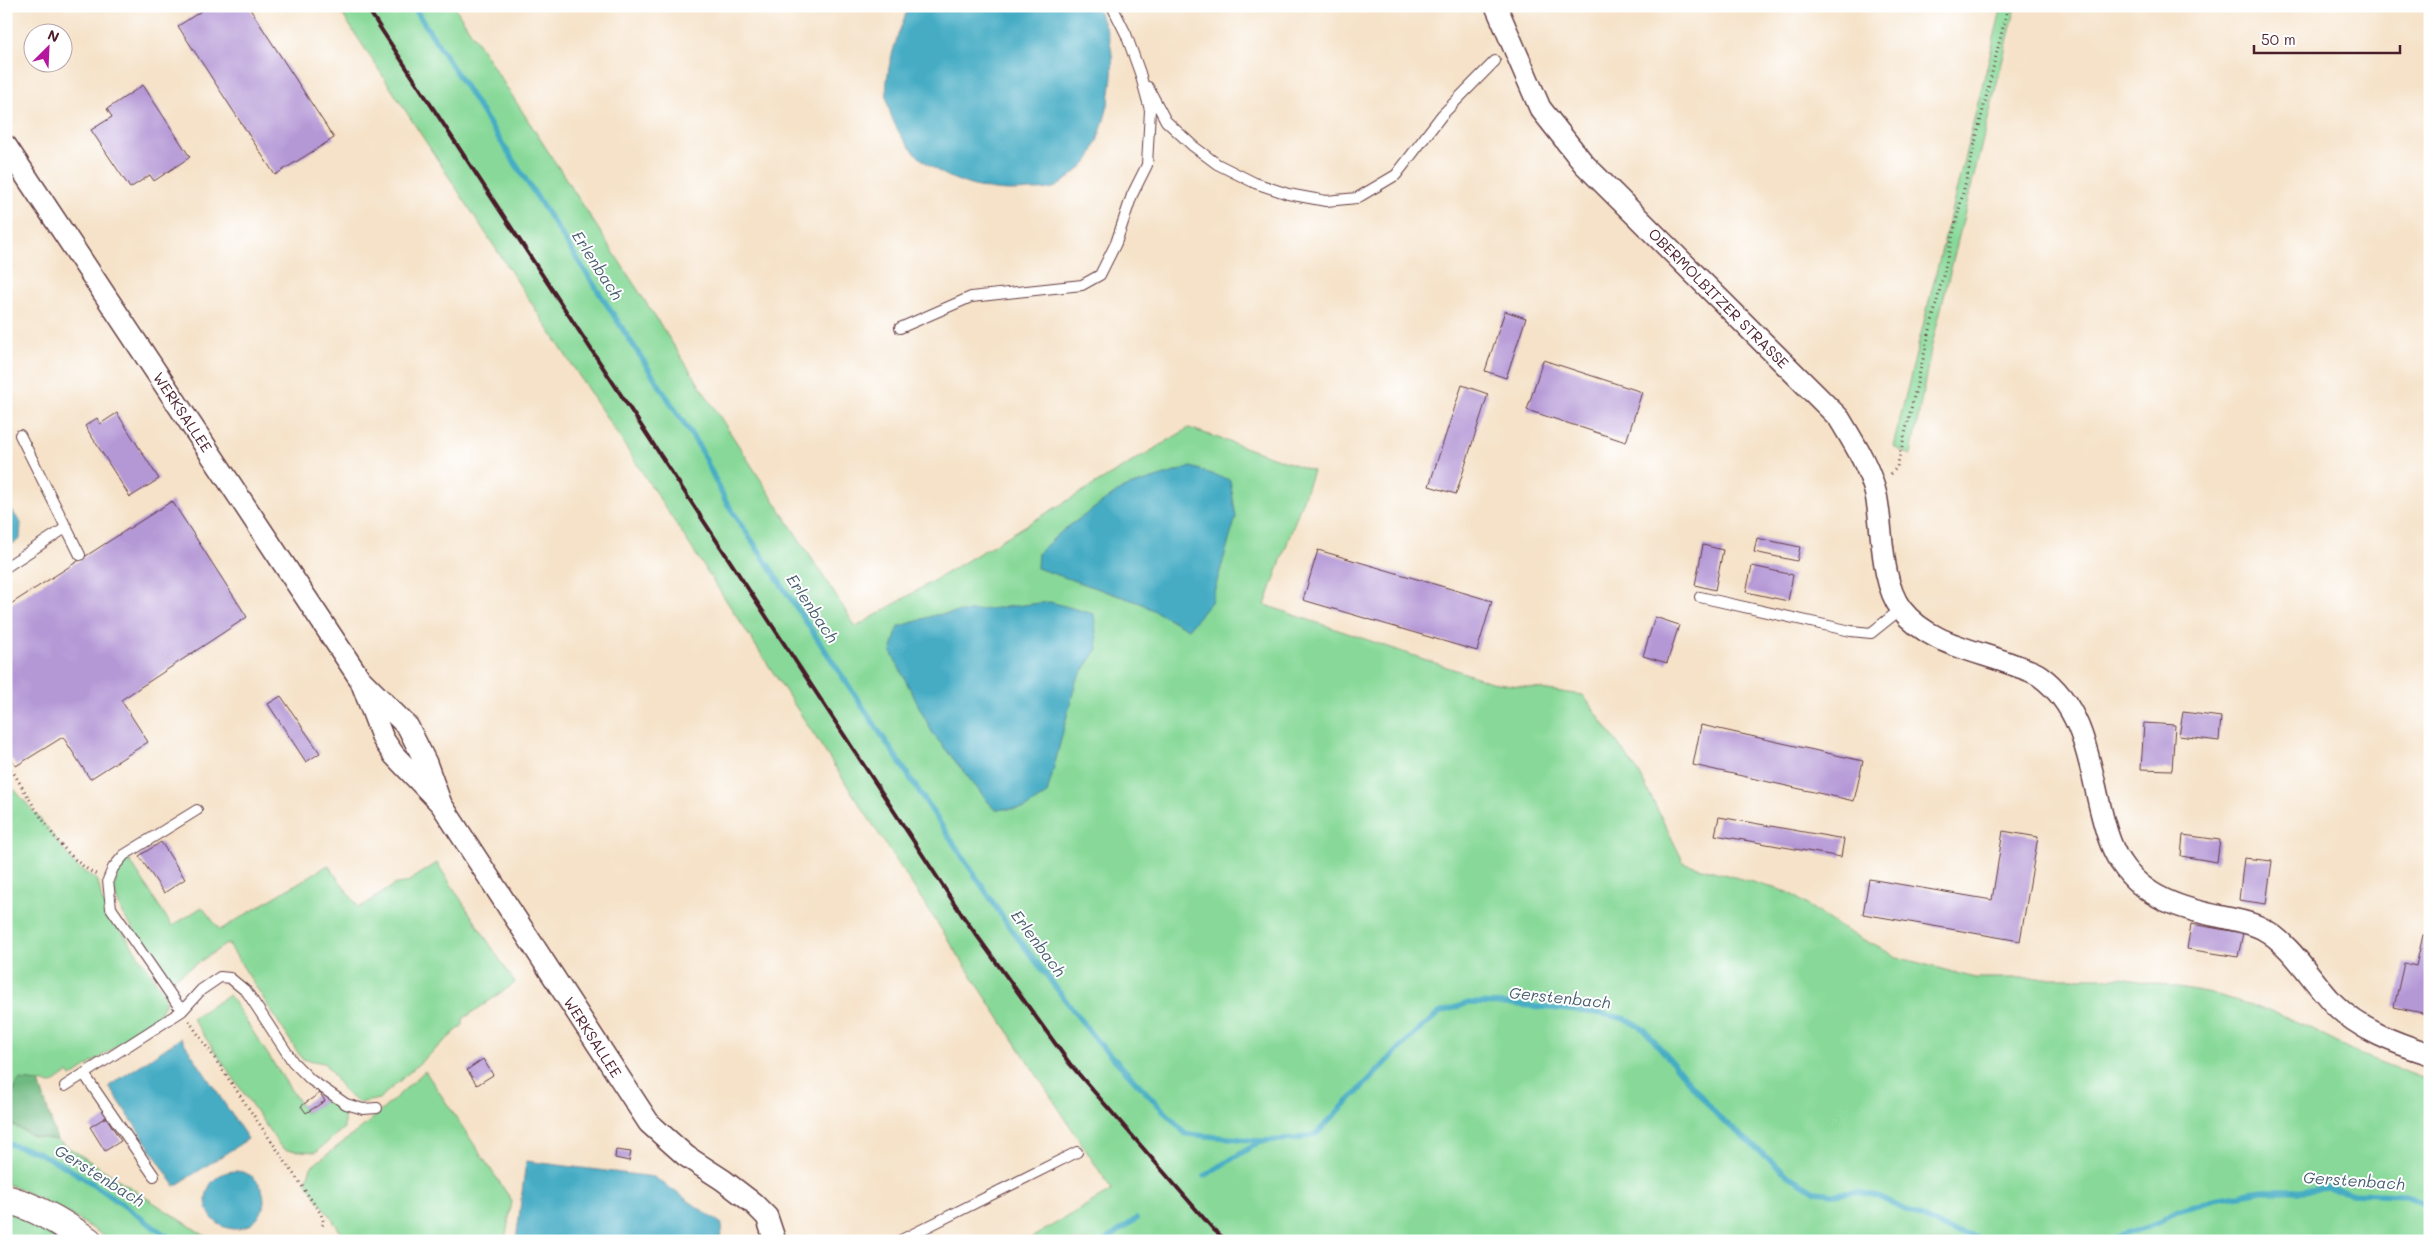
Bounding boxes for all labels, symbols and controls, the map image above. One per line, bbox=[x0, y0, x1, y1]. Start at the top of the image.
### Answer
north arrow bbox=[22, 22, 72, 72]
scale bar bbox=[2254, 22, 2400, 54]
text: N bbox=[45, 25, 62, 47]
text: 50 m bbox=[2261, 29, 2296, 49]
street label: OBERMOLBITZER STRASSE bbox=[1644, 223, 1794, 373]
water label: Erlenbach bbox=[568, 226, 628, 304]
street label: WERKSALLEE bbox=[149, 368, 217, 456]
water label: Erlenbach bbox=[782, 570, 844, 646]
water label: Erlenbach bbox=[1007, 905, 1071, 981]
water label: Gerstenbach bbox=[1508, 981, 1612, 1013]
street label: WERKSALLEE bbox=[559, 993, 627, 1081]
water label: Gerstenbach bbox=[51, 1139, 149, 1211]
water label: Gerstenbach bbox=[2302, 1166, 2406, 1194]

